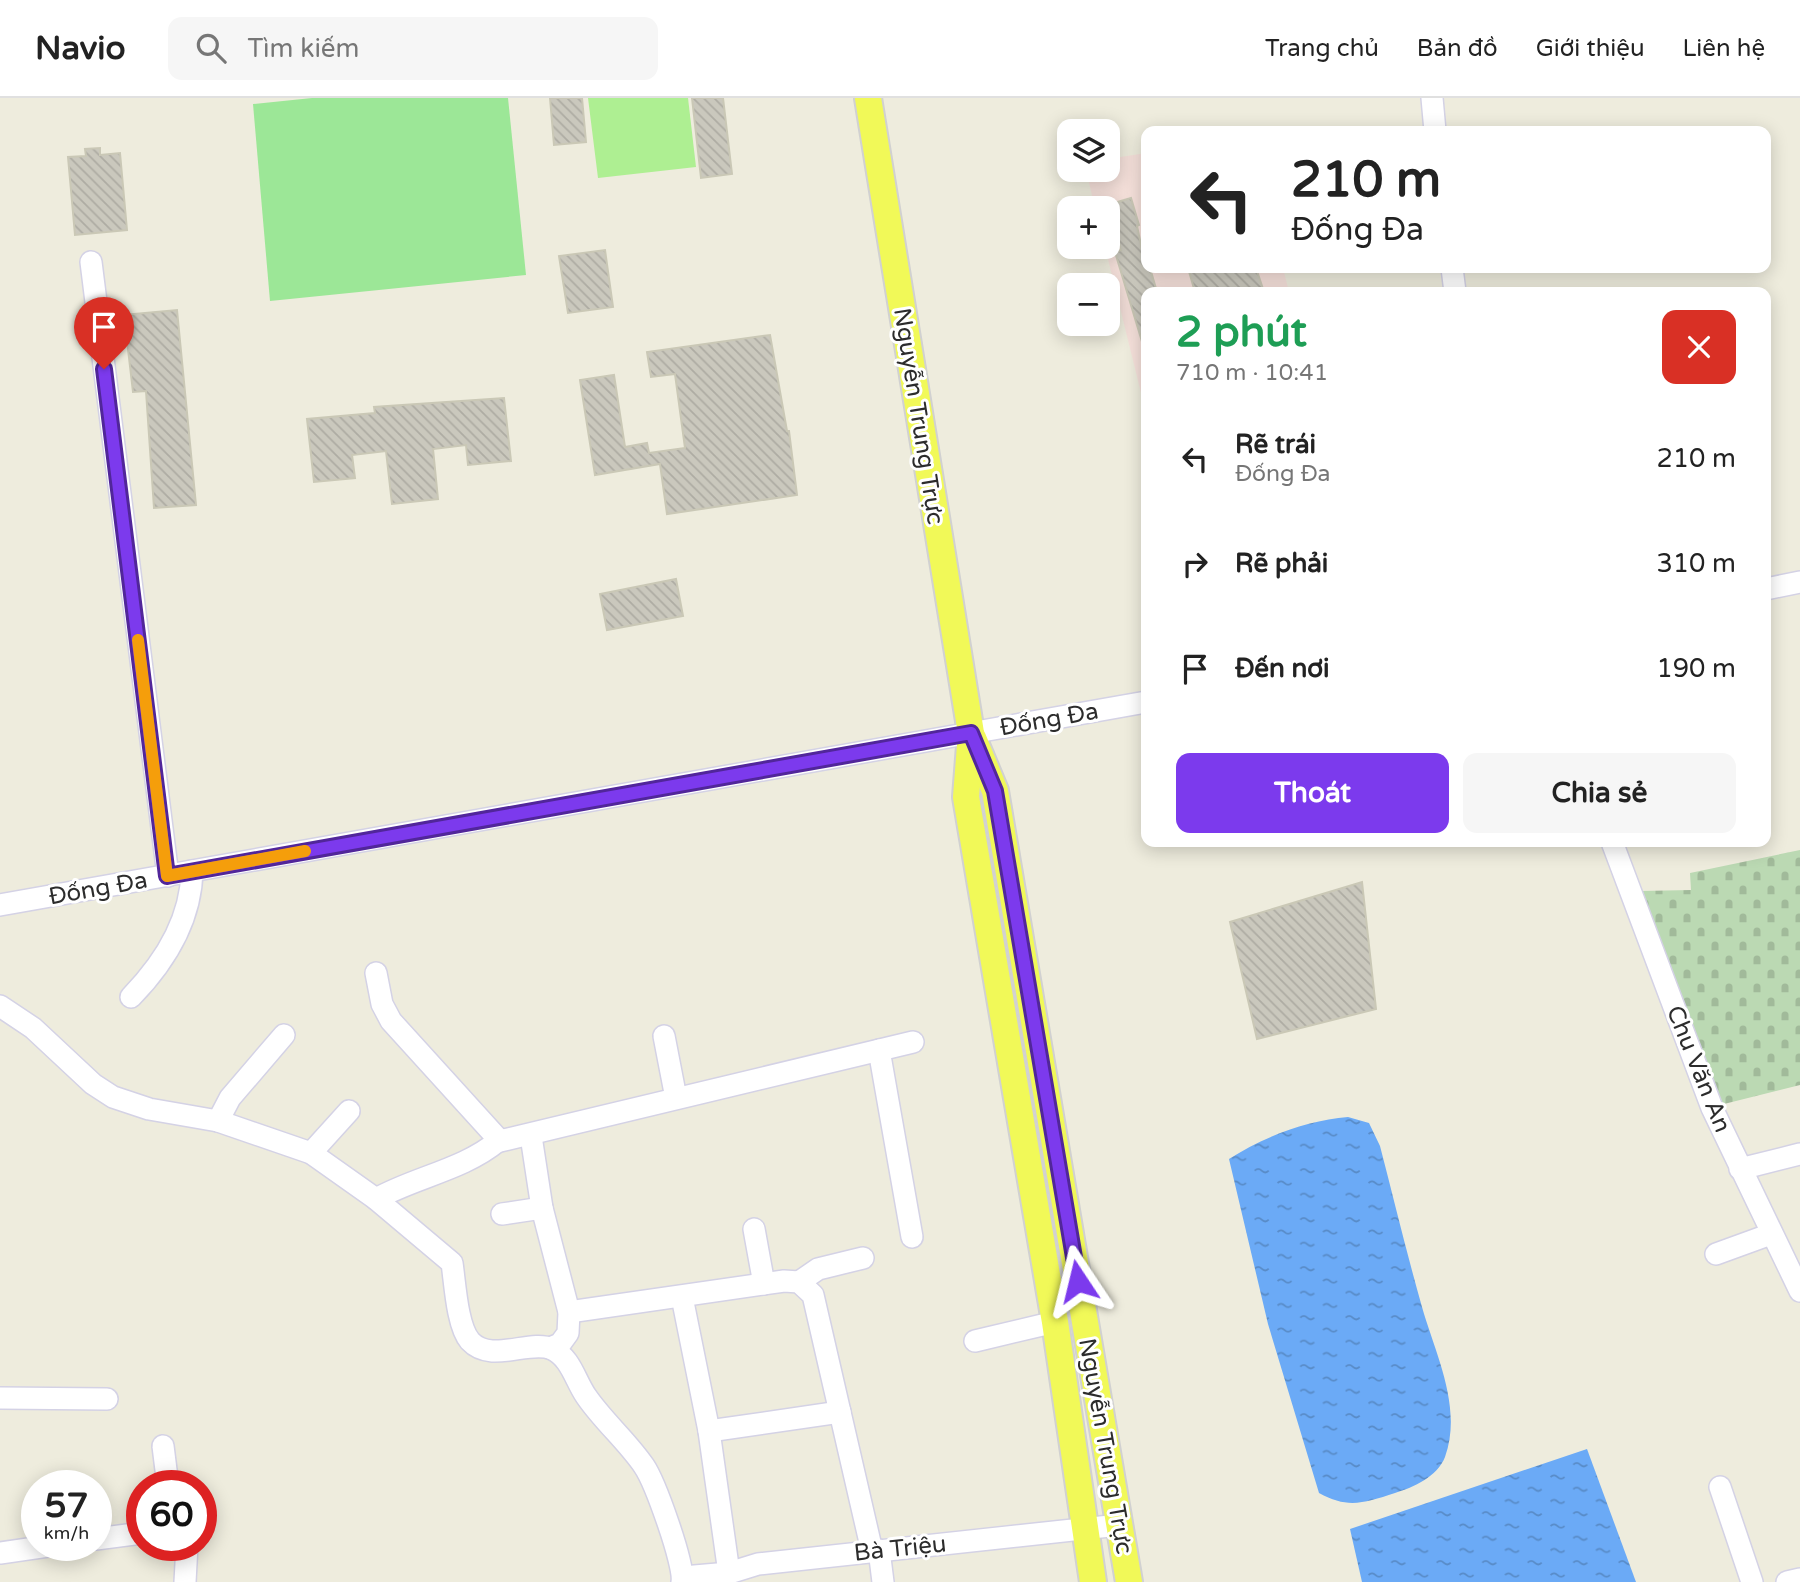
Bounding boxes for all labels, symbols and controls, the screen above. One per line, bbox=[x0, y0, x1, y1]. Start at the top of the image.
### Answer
search box bbox=[168, 17, 658, 80]
text: Navio bbox=[35, 29, 126, 68]
icon: search bbox=[192, 29, 230, 67]
text: Tìm kiếm bbox=[248, 33, 359, 64]
text: Trang chủ bbox=[1265, 34, 1379, 63]
text: Bản đồ bbox=[1417, 34, 1498, 63]
text: Giới thiệu bbox=[1536, 34, 1645, 63]
text: Liên hệ bbox=[1683, 34, 1765, 63]
map controls bbox=[1057, 119, 1120, 336]
button: layers bbox=[1057, 119, 1120, 182]
text: 210 m bbox=[1291, 151, 1441, 210]
icon: left bbox=[1176, 154, 1267, 245]
button: + bbox=[1057, 196, 1120, 259]
text: Đống Đa bbox=[1291, 211, 1424, 249]
button: − bbox=[1057, 273, 1120, 336]
pin bbox=[74, 297, 134, 369]
street label: Nguyễn Trung Trực bbox=[887, 306, 950, 526]
text: 2 phút bbox=[1176, 307, 1307, 358]
icon: arrive bbox=[85, 308, 123, 346]
button: close bbox=[1662, 310, 1736, 384]
text: 710 m · 10:41 bbox=[1176, 359, 1328, 387]
text: Rẽ trái bbox=[1235, 429, 1316, 460]
icon: left bbox=[1176, 440, 1214, 478]
text: 210 m bbox=[1656, 443, 1736, 474]
text: Đống Đa bbox=[1235, 460, 1331, 488]
icon: right bbox=[1176, 545, 1214, 583]
text: Rẽ phải bbox=[1235, 548, 1328, 579]
text: 310 m bbox=[1656, 548, 1736, 579]
icon: arrive bbox=[1176, 650, 1214, 688]
text: Đến nơi bbox=[1235, 653, 1330, 684]
text: 190 m bbox=[1656, 653, 1736, 684]
street label: Đống Đa bbox=[997, 697, 1101, 742]
button: Thoát bbox=[1176, 753, 1449, 833]
button: Chia sẻ bbox=[1463, 753, 1736, 833]
street label: Đống Đa bbox=[46, 866, 150, 911]
street label: Chu Văn An bbox=[1660, 1002, 1737, 1137]
position arrow bbox=[1041, 1244, 1115, 1318]
street label: Nguyễn Trung Trực bbox=[1072, 1336, 1139, 1556]
speed limit sign: 60 bbox=[126, 1470, 217, 1561]
text: 57 bbox=[45, 1485, 88, 1527]
text: km/h bbox=[44, 1522, 89, 1544]
street label: Bà Triệu bbox=[852, 1529, 948, 1568]

